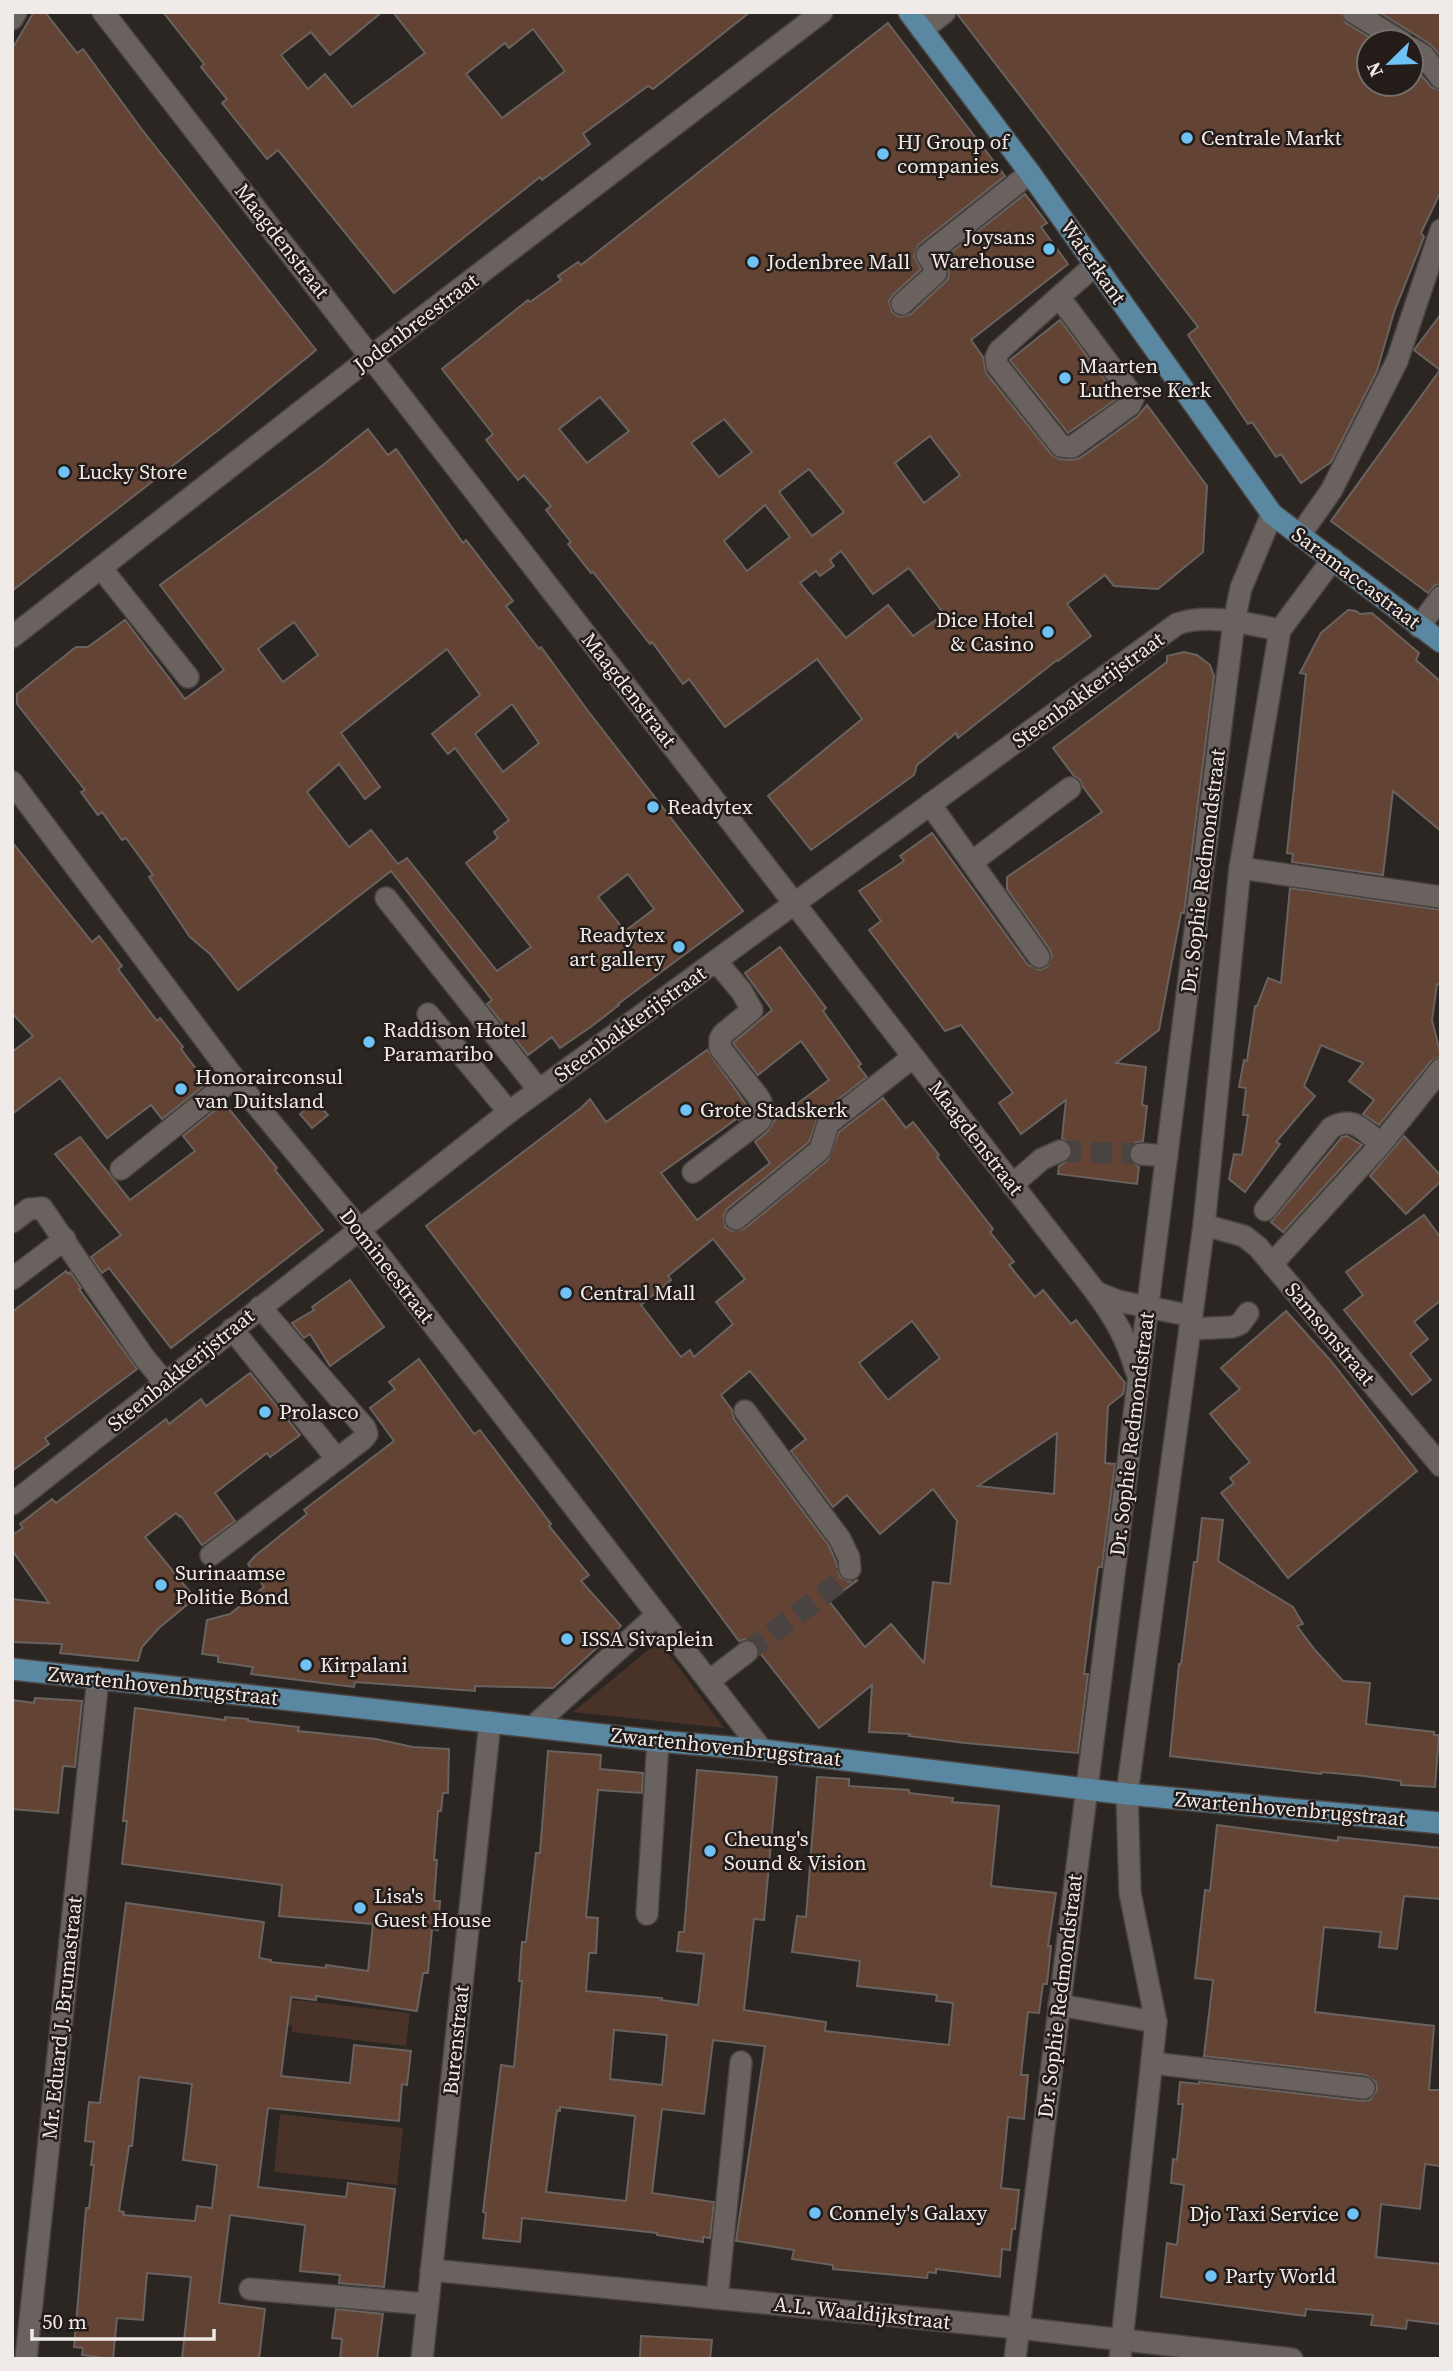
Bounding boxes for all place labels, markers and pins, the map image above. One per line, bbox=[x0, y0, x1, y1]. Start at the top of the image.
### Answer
place label: Centrale Markt bbox=[1201, 123, 1342, 152]
place label: HJ Group of companies bbox=[897, 127, 1010, 180]
marker: Centrale Markt bbox=[1179, 130, 1195, 146]
marker: HJ Group of companies bbox=[875, 146, 891, 162]
place label: Joysans Warehouse bbox=[931, 222, 1035, 275]
marker: Joysans Warehouse bbox=[1041, 241, 1057, 257]
place label: Jodenbree Mall bbox=[766, 247, 910, 276]
marker: Jodenbree Mall bbox=[745, 254, 761, 270]
place label: Maarten Lutherse Kerk bbox=[1079, 351, 1212, 404]
marker: Maarten Lutherse Kerk bbox=[1057, 370, 1073, 386]
place label: Lucky Store bbox=[78, 457, 187, 486]
marker: Lucky Store bbox=[56, 464, 72, 480]
place label: Dice Hotel & Casino bbox=[936, 605, 1034, 658]
marker: Dice Hotel & Casino bbox=[1040, 624, 1056, 640]
place label: Readytex bbox=[667, 792, 753, 821]
marker: Readytex bbox=[645, 799, 661, 815]
place label: Readytex art gallery bbox=[569, 920, 665, 973]
marker: Readytex art gallery bbox=[671, 939, 687, 955]
place label: Raddison Hotel Paramaribo bbox=[383, 1015, 527, 1068]
marker: Raddison Hotel Paramaribo bbox=[361, 1034, 377, 1050]
place label: Honorairconsul van Duitsland bbox=[195, 1062, 343, 1115]
marker: Honorairconsul van Duitsland bbox=[173, 1081, 189, 1097]
place label: Grote Stadskerk bbox=[700, 1095, 848, 1124]
marker: Grote Stadskerk bbox=[678, 1102, 694, 1118]
place label: Central Mall bbox=[580, 1278, 696, 1307]
marker: Central Mall bbox=[558, 1285, 574, 1301]
place label: Prolasco bbox=[279, 1397, 359, 1426]
marker: Prolasco bbox=[257, 1404, 273, 1420]
place label: Surinaamse Politie Bond bbox=[175, 1558, 289, 1611]
marker: Surinaamse Politie Bond bbox=[153, 1577, 169, 1593]
place label: ISSA Sivaplein bbox=[581, 1624, 714, 1653]
marker: ISSA Sivaplein bbox=[559, 1631, 575, 1647]
place label: Kirpalani bbox=[320, 1650, 408, 1679]
marker: Kirpalani bbox=[298, 1657, 314, 1673]
place label: Cheung's Sound & Vision bbox=[724, 1824, 867, 1877]
marker: Cheung's Sound & Vision bbox=[702, 1843, 718, 1859]
place label: Lisa's Guest House bbox=[374, 1881, 491, 1934]
marker: Lisa's Guest House bbox=[352, 1900, 368, 1916]
place label: Connely's Galaxy bbox=[829, 2198, 988, 2227]
place label: Djo Taxi Service bbox=[1189, 2199, 1339, 2228]
marker: Connely's Galaxy bbox=[807, 2205, 823, 2221]
marker: Djo Taxi Service bbox=[1345, 2206, 1361, 2222]
place label: Party World bbox=[1225, 2261, 1336, 2290]
marker: Party World bbox=[1203, 2268, 1219, 2284]

